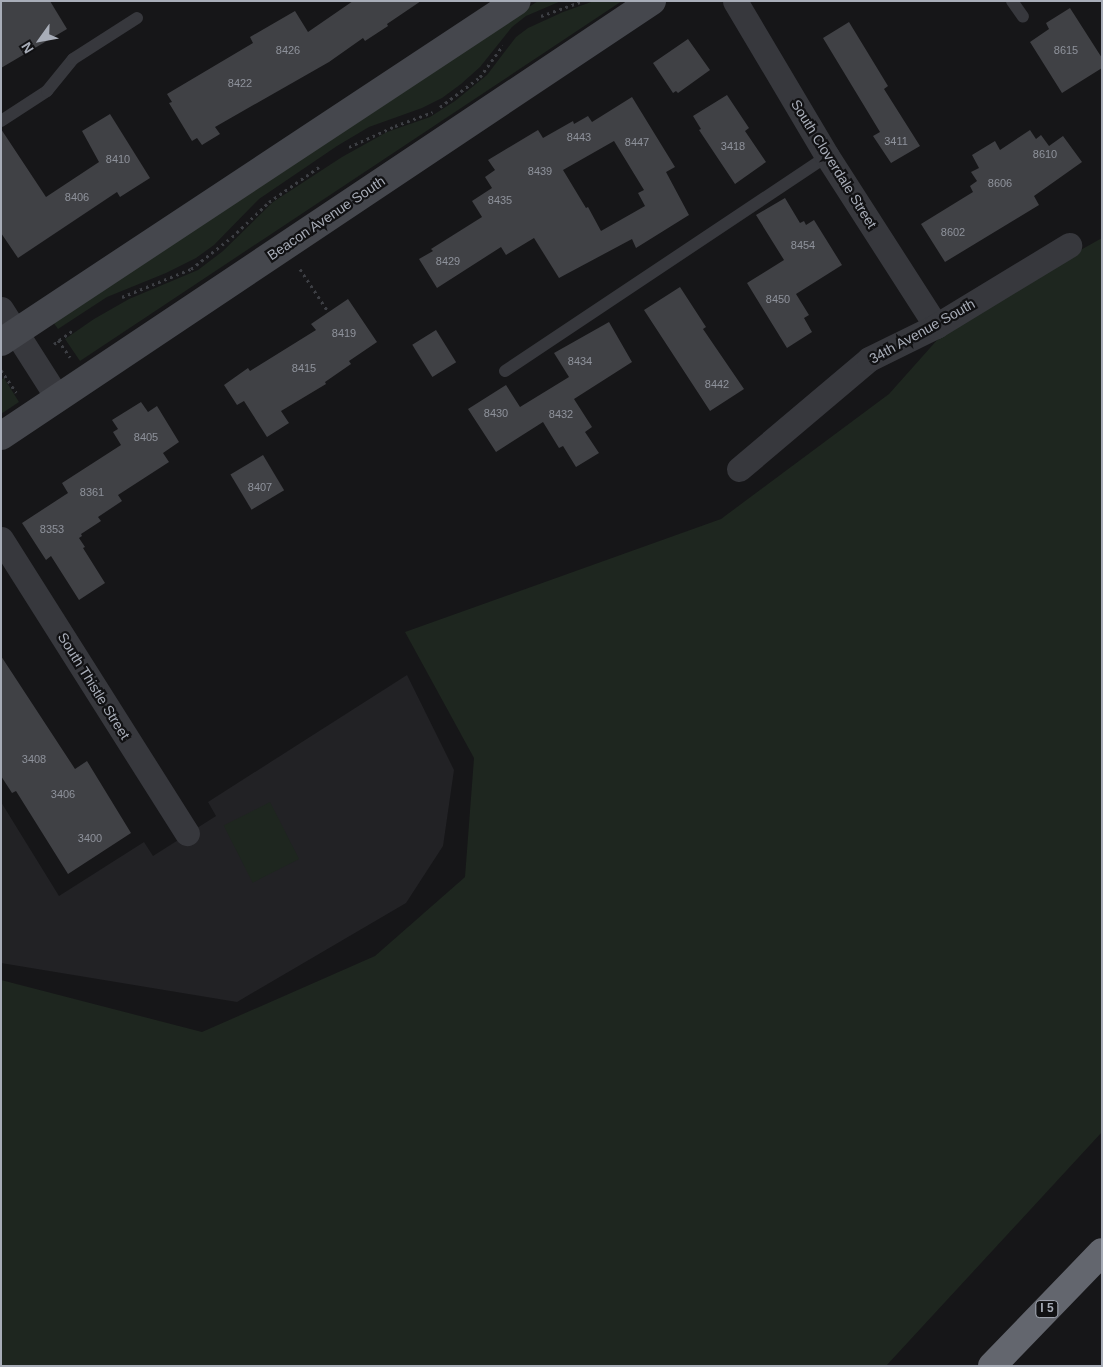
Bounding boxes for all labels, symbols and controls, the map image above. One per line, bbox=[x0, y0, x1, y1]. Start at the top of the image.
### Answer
north arrow bbox=[15, 15, 65, 65]
text: N bbox=[18, 39, 37, 56]
house number: 8426 bbox=[276, 43, 300, 57]
house number: 8615 bbox=[1054, 43, 1078, 57]
house number: 8422 bbox=[228, 76, 252, 90]
street label: South Cloverdale Street bbox=[787, 97, 881, 231]
house number: 8443 bbox=[567, 130, 591, 144]
house number: 3411 bbox=[884, 134, 908, 148]
house number: 8447 bbox=[625, 135, 649, 149]
house number: 3418 bbox=[721, 139, 745, 153]
house number: 8610 bbox=[1033, 147, 1057, 161]
house number: 8410 bbox=[106, 152, 130, 166]
house number: 8439 bbox=[528, 164, 552, 178]
street label: Beacon Avenue South bbox=[264, 172, 388, 264]
house number: 8606 bbox=[988, 176, 1012, 190]
house number: 8406 bbox=[65, 190, 89, 204]
house number: 8435 bbox=[488, 193, 512, 207]
house number: 8602 bbox=[941, 225, 965, 239]
house number: 8454 bbox=[791, 238, 815, 252]
house number: 8429 bbox=[436, 254, 460, 268]
house number: 8450 bbox=[766, 292, 790, 306]
street label: 34th Avenue South bbox=[866, 295, 978, 367]
house number: 8419 bbox=[332, 326, 356, 340]
house number: 8434 bbox=[568, 354, 592, 368]
house number: 8415 bbox=[292, 361, 316, 375]
house number: 8442 bbox=[705, 377, 729, 391]
house number: 8430 bbox=[484, 406, 508, 420]
house number: 8432 bbox=[549, 407, 573, 421]
house number: 8405 bbox=[134, 430, 158, 444]
house number: 8407 bbox=[248, 480, 272, 494]
house number: 8361 bbox=[80, 485, 104, 499]
house number: 8353 bbox=[40, 522, 64, 536]
street label: South Thistle Street bbox=[54, 629, 134, 743]
house number: 3408 bbox=[22, 752, 46, 766]
house number: 3406 bbox=[51, 787, 75, 801]
house number: 3400 bbox=[78, 831, 102, 845]
road number: I 5 bbox=[1034, 1300, 1060, 1318]

